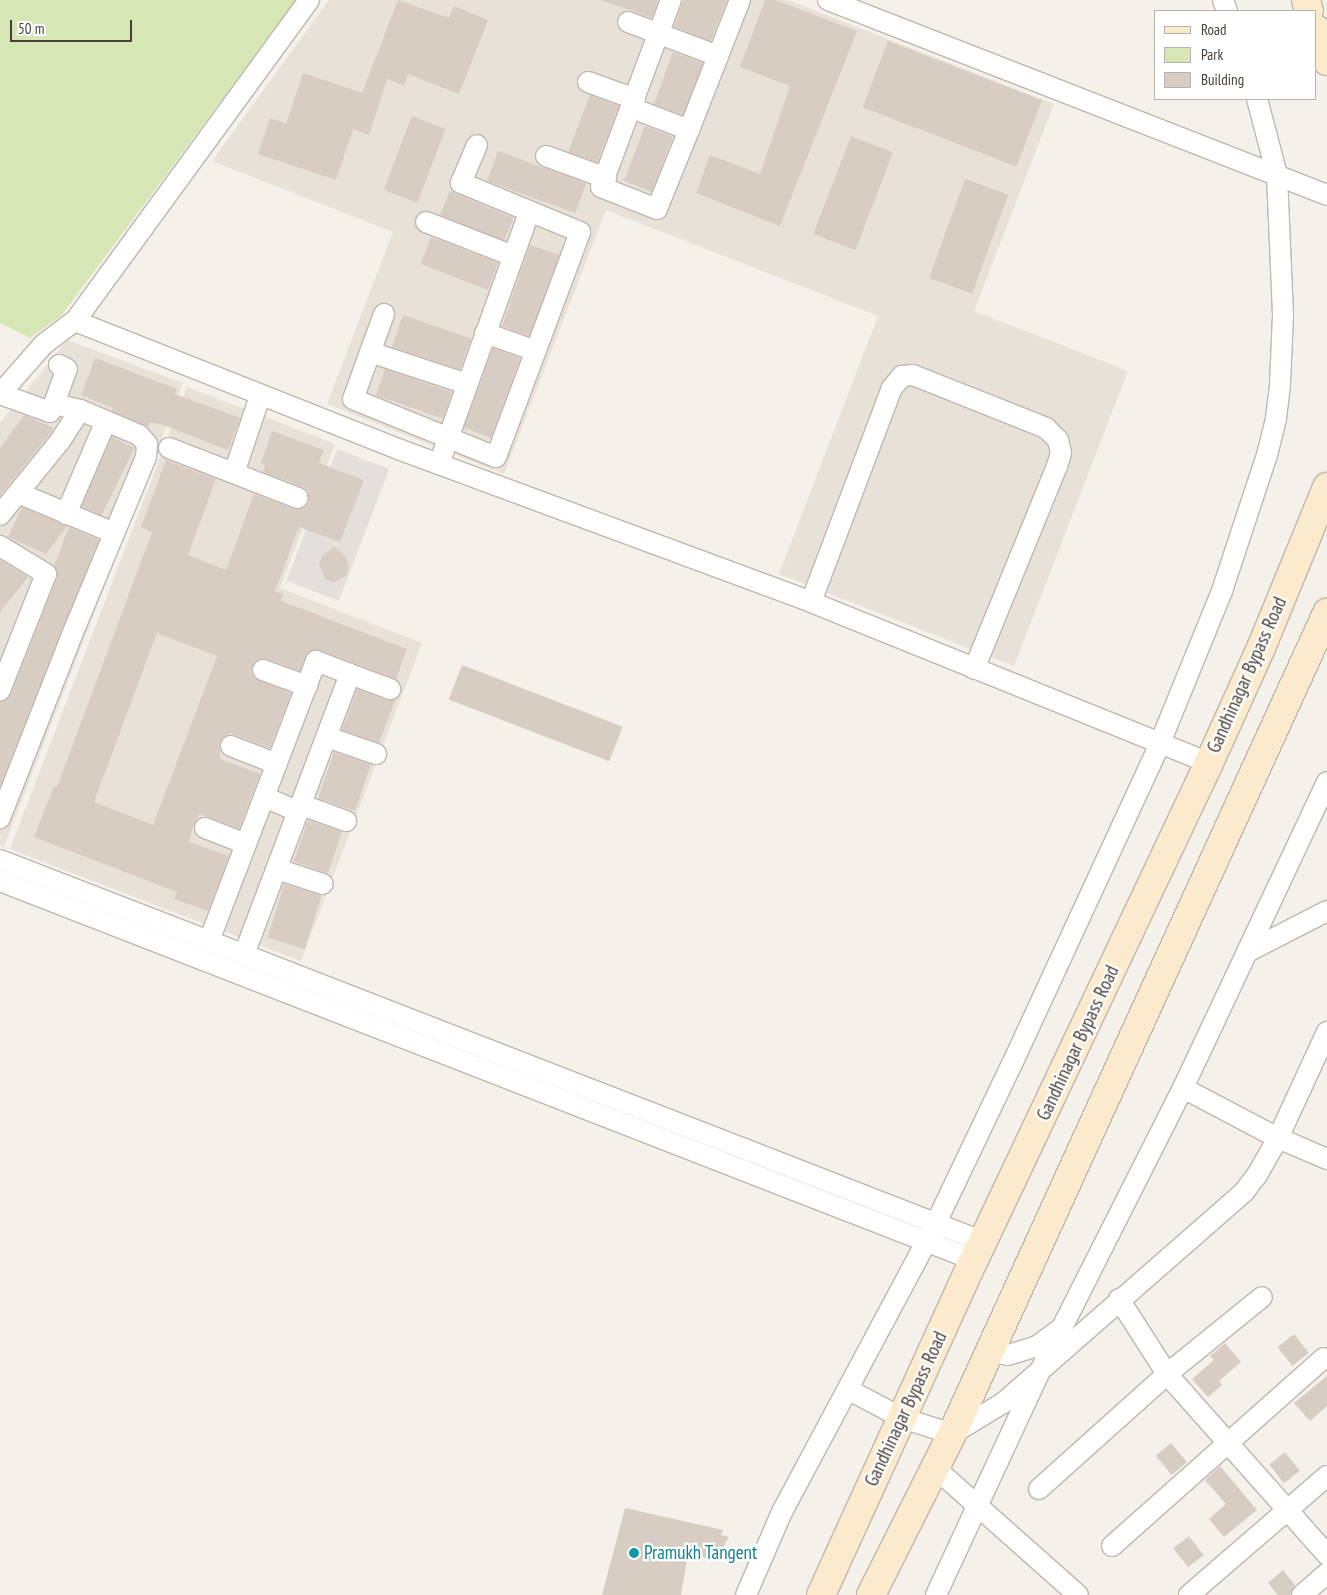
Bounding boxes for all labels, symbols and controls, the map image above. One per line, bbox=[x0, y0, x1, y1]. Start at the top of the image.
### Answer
scale bar bbox=[12, 10, 135, 42]
legend bbox=[1154, 10, 1317, 100]
text: 50 m bbox=[18, 19, 44, 38]
text: Road bbox=[1201, 20, 1227, 39]
text: Park bbox=[1201, 45, 1223, 64]
text: Building bbox=[1201, 70, 1244, 89]
street label: Gandhinagar Bypass Road bbox=[1202, 594, 1292, 756]
street label: Gandhinagar Bypass Road bbox=[1032, 962, 1124, 1124]
street label: Gandhinagar Bypass Road bbox=[860, 1328, 952, 1490]
place label: Pramukh Tangent bbox=[644, 1542, 758, 1564]
marker: Pramukh Tangent bbox=[628, 1547, 640, 1559]

